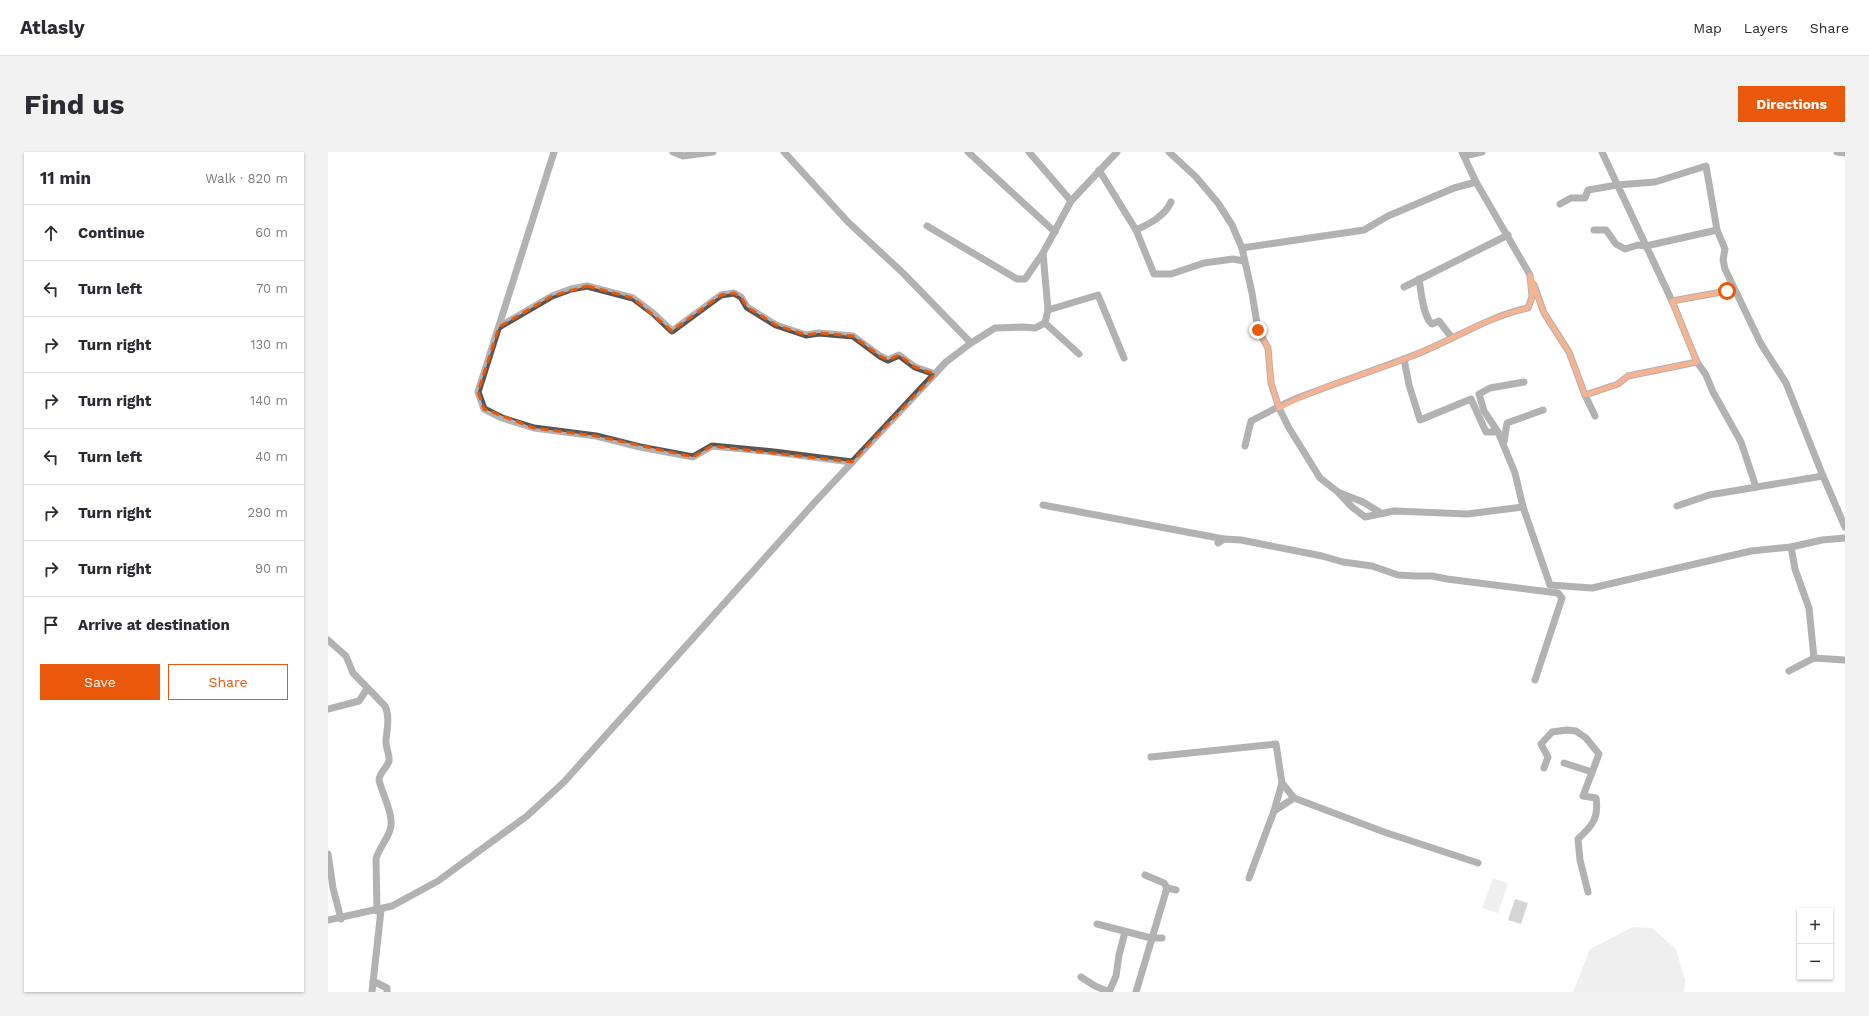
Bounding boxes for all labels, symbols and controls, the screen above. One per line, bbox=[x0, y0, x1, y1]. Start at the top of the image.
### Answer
text: Atlasly bbox=[20, 16, 85, 39]
text: Map bbox=[1693, 20, 1722, 36]
text: Layers bbox=[1744, 20, 1788, 36]
text: Share bbox=[1810, 20, 1849, 36]
button: Directions bbox=[1738, 86, 1845, 122]
text: Find us bbox=[24, 88, 124, 121]
text: 11 min bbox=[40, 168, 91, 188]
text: Walk · 820 m bbox=[205, 171, 288, 186]
icon: ahead bbox=[40, 222, 62, 244]
text: Continue bbox=[78, 224, 145, 242]
text: 60 m bbox=[255, 225, 288, 240]
icon: left bbox=[40, 278, 62, 300]
text: Turn left bbox=[78, 280, 142, 298]
text: 70 m bbox=[256, 281, 288, 296]
route start bbox=[1718, 282, 1736, 300]
route end bbox=[1249, 321, 1267, 339]
icon: right bbox=[40, 334, 62, 356]
text: Turn right bbox=[78, 336, 151, 354]
text: 130 m bbox=[250, 337, 288, 352]
icon: right bbox=[40, 390, 62, 412]
text: Turn right bbox=[78, 392, 151, 410]
text: 140 m bbox=[250, 393, 288, 408]
icon: left bbox=[40, 446, 62, 468]
text: Turn left bbox=[78, 448, 142, 466]
text: 40 m bbox=[255, 449, 288, 464]
icon: right bbox=[40, 502, 62, 524]
text: Turn right bbox=[78, 504, 151, 522]
text: 290 m bbox=[247, 505, 288, 520]
icon: right bbox=[40, 558, 62, 580]
text: Turn right bbox=[78, 560, 151, 578]
text: 90 m bbox=[255, 561, 288, 576]
icon: arrive bbox=[40, 614, 62, 636]
text: Arrive at destination bbox=[78, 616, 230, 634]
button: Save bbox=[40, 664, 160, 700]
button: Share bbox=[168, 664, 288, 700]
map controls bbox=[1797, 908, 1833, 980]
button: + bbox=[1797, 908, 1833, 944]
button: − bbox=[1797, 944, 1833, 980]

